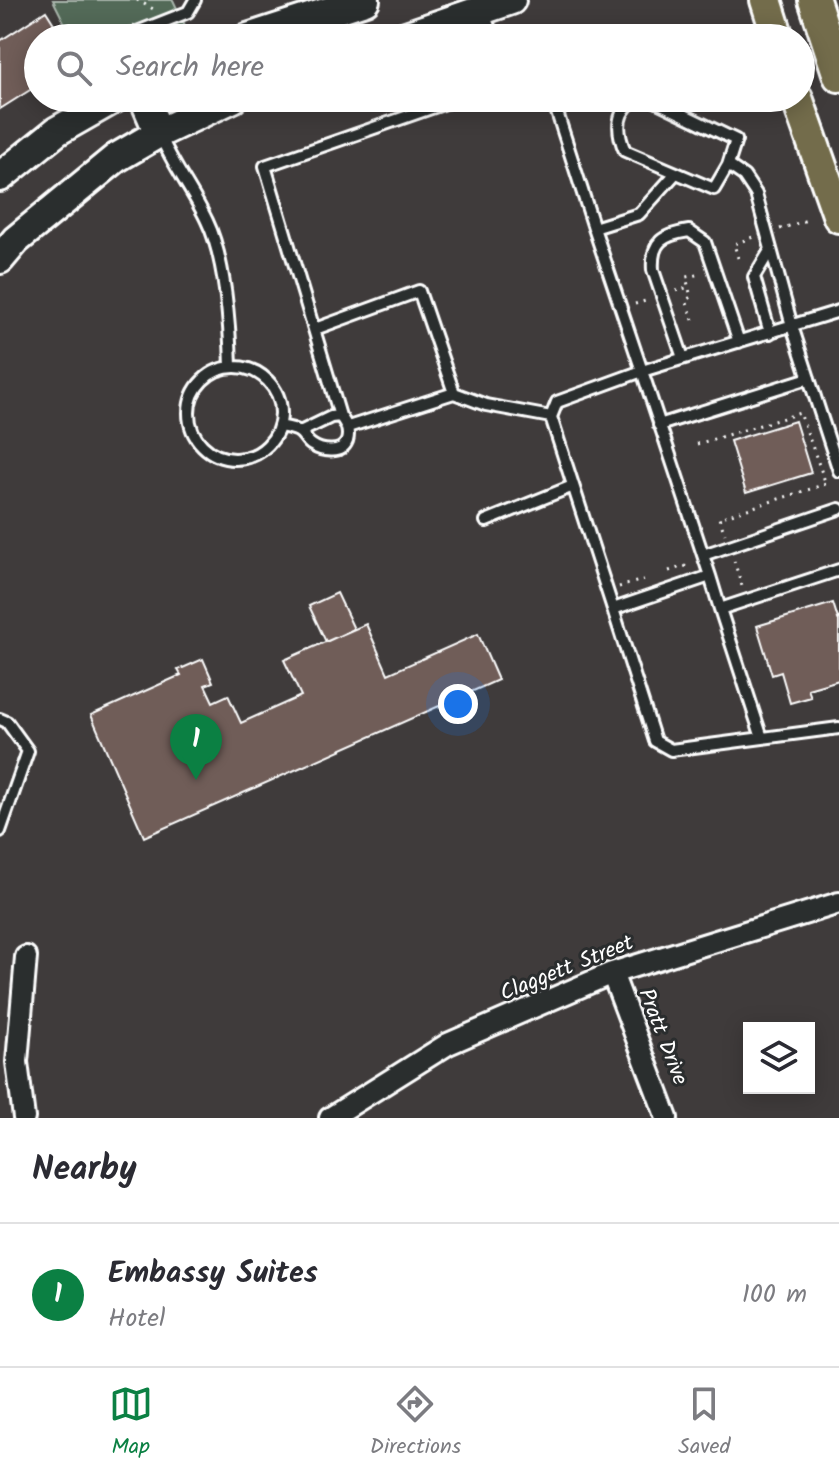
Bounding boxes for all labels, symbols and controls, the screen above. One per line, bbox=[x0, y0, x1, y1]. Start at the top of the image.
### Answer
search box bbox=[24, 24, 815, 112]
text: Search here bbox=[116, 44, 264, 92]
icon: search bbox=[52, 46, 96, 90]
your location bbox=[438, 684, 478, 724]
pin: 1 bbox=[170, 714, 222, 780]
street label: Claggett Street bbox=[495, 926, 640, 1012]
street label: Pratt Drive bbox=[628, 983, 697, 1091]
map controls bbox=[743, 1022, 815, 1094]
button: layers bbox=[743, 1022, 815, 1094]
text: Nearby bbox=[32, 1143, 137, 1197]
text: Embassy Suites bbox=[108, 1250, 318, 1298]
text: 1 bbox=[54, 1274, 62, 1316]
text: 100 m bbox=[742, 1274, 807, 1316]
text: Hotel bbox=[108, 1298, 165, 1340]
tab: Map bbox=[109, 1382, 153, 1465]
tab: Directions bbox=[370, 1382, 461, 1465]
tab: Saved bbox=[678, 1382, 730, 1465]

